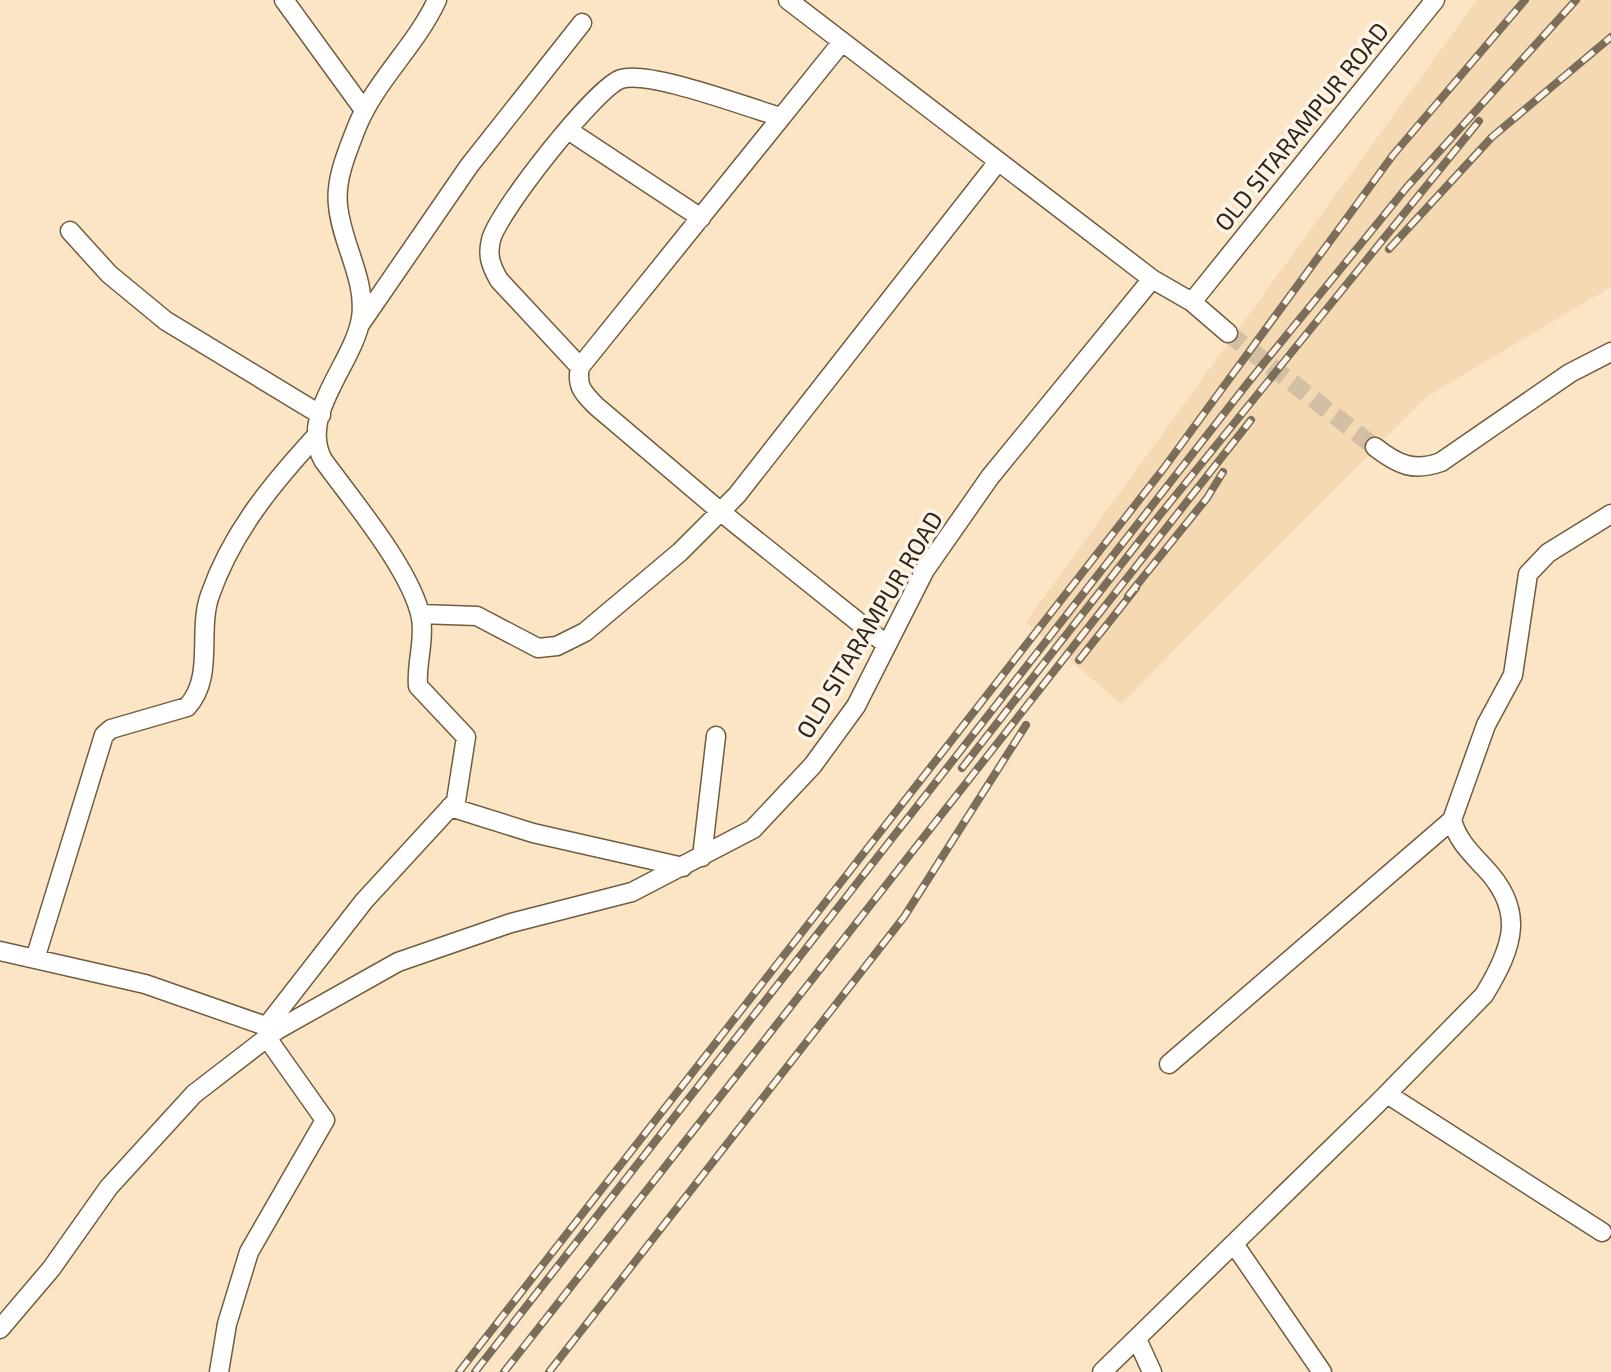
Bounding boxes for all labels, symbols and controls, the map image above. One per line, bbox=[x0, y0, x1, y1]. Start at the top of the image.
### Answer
street label: OLD SITARAMPUR ROAD bbox=[1208, 16, 1394, 236]
street label: OLD SITARAMPUR ROAD bbox=[789, 505, 948, 743]

